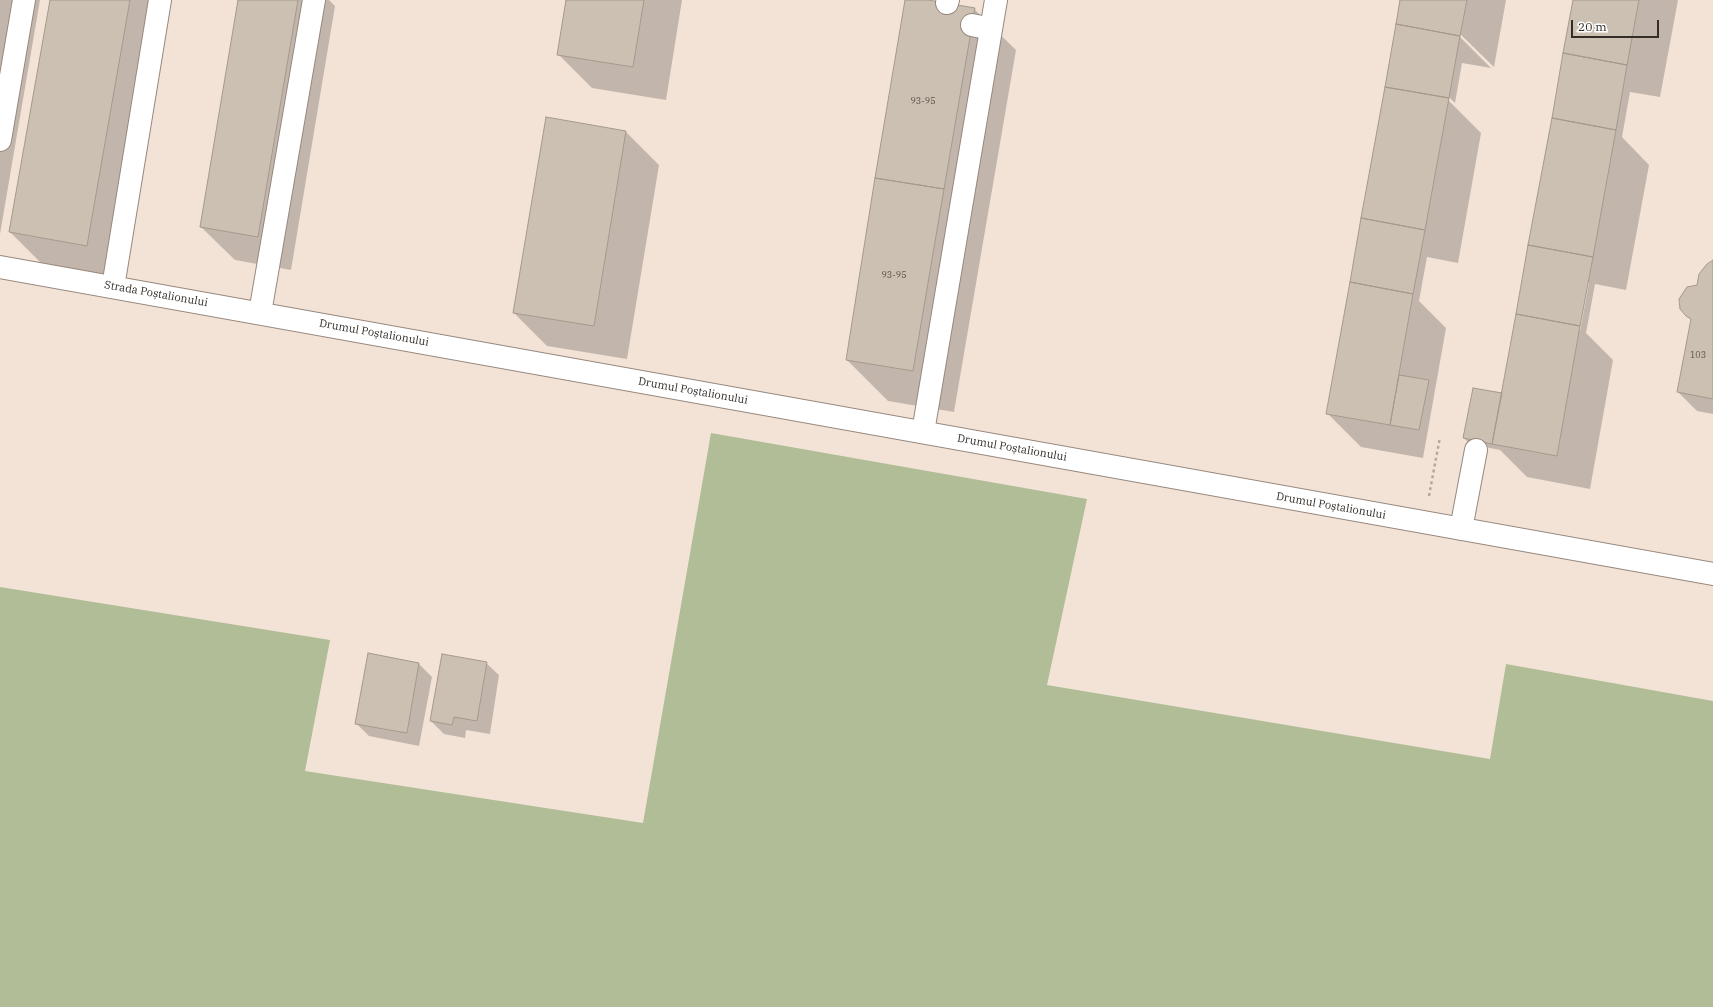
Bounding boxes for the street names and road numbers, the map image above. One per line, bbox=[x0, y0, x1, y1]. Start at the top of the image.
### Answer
street label: Strada Poștalionului bbox=[103, 278, 209, 310]
street label: Drumul Poștalionului bbox=[318, 317, 430, 349]
street label: Drumul Poștalionului bbox=[637, 375, 749, 407]
street label: Drumul Poștalionului bbox=[956, 432, 1068, 464]
street label: Drumul Poștalionului bbox=[1275, 490, 1387, 522]

